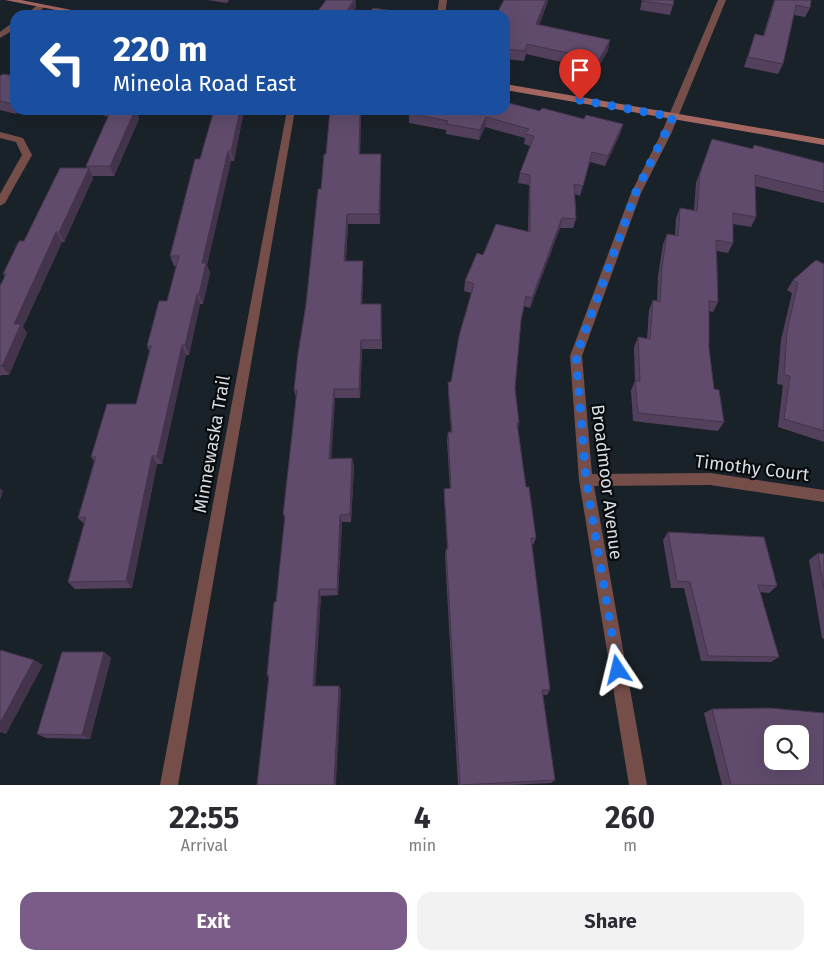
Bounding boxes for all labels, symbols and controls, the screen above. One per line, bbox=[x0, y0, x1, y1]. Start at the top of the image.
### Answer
text: 220 m bbox=[113, 28, 208, 70]
icon: left bbox=[30, 30, 95, 95]
pin bbox=[559, 49, 601, 100]
icon: arrive bbox=[566, 56, 594, 84]
text: Mineola Road East bbox=[113, 70, 296, 97]
street label: Minnewaska Trail bbox=[189, 373, 235, 515]
street label: Broadmoor Avenue bbox=[587, 403, 627, 561]
street label: Timothy Court bbox=[694, 450, 811, 486]
position arrow bbox=[591, 643, 643, 695]
map controls bbox=[764, 725, 809, 770]
button: search bbox=[764, 725, 809, 770]
text: 22:55 bbox=[169, 800, 239, 836]
text: 4 bbox=[414, 800, 431, 836]
text: 260 bbox=[605, 800, 655, 836]
text: Arrival bbox=[181, 836, 228, 855]
text: min bbox=[408, 836, 436, 855]
text: m bbox=[623, 836, 637, 855]
button: Exit bbox=[20, 892, 407, 950]
button: Share bbox=[417, 892, 804, 950]

